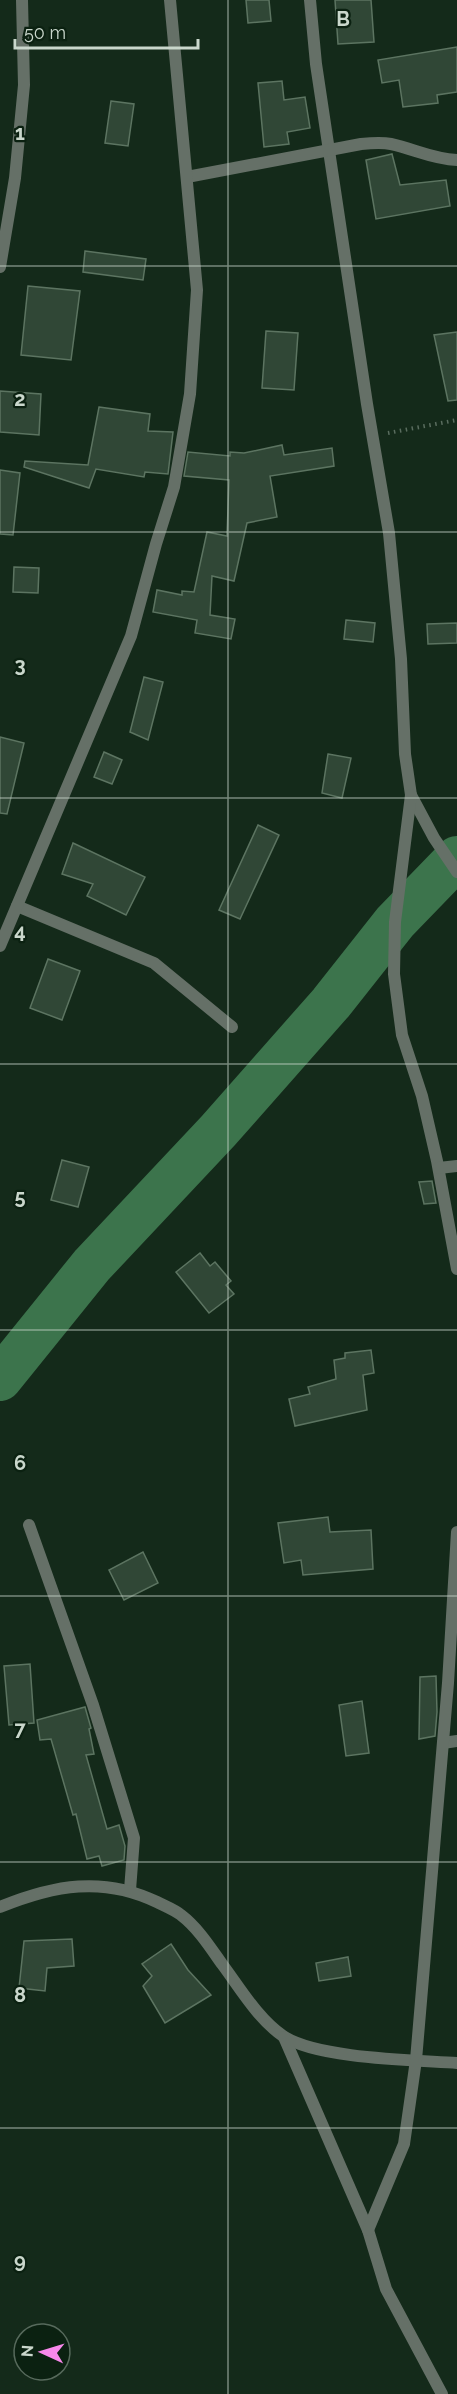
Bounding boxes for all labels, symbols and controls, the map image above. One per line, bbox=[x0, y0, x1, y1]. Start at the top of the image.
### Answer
text: B bbox=[336, 7, 350, 31]
scale bar bbox=[15, 12, 198, 50]
text: 50 m bbox=[24, 22, 66, 43]
text: 1 bbox=[15, 121, 25, 145]
text: 2 bbox=[14, 387, 26, 411]
text: 3 bbox=[14, 653, 26, 677]
text: 4 bbox=[14, 919, 26, 943]
text: 5 bbox=[14, 1185, 26, 1209]
text: 6 bbox=[14, 1451, 26, 1475]
text: 7 bbox=[14, 1717, 26, 1741]
text: 8 bbox=[14, 1983, 26, 2007]
text: 9 bbox=[14, 2249, 26, 2273]
north arrow bbox=[12, 2322, 72, 2382]
text: N bbox=[18, 2344, 37, 2358]

